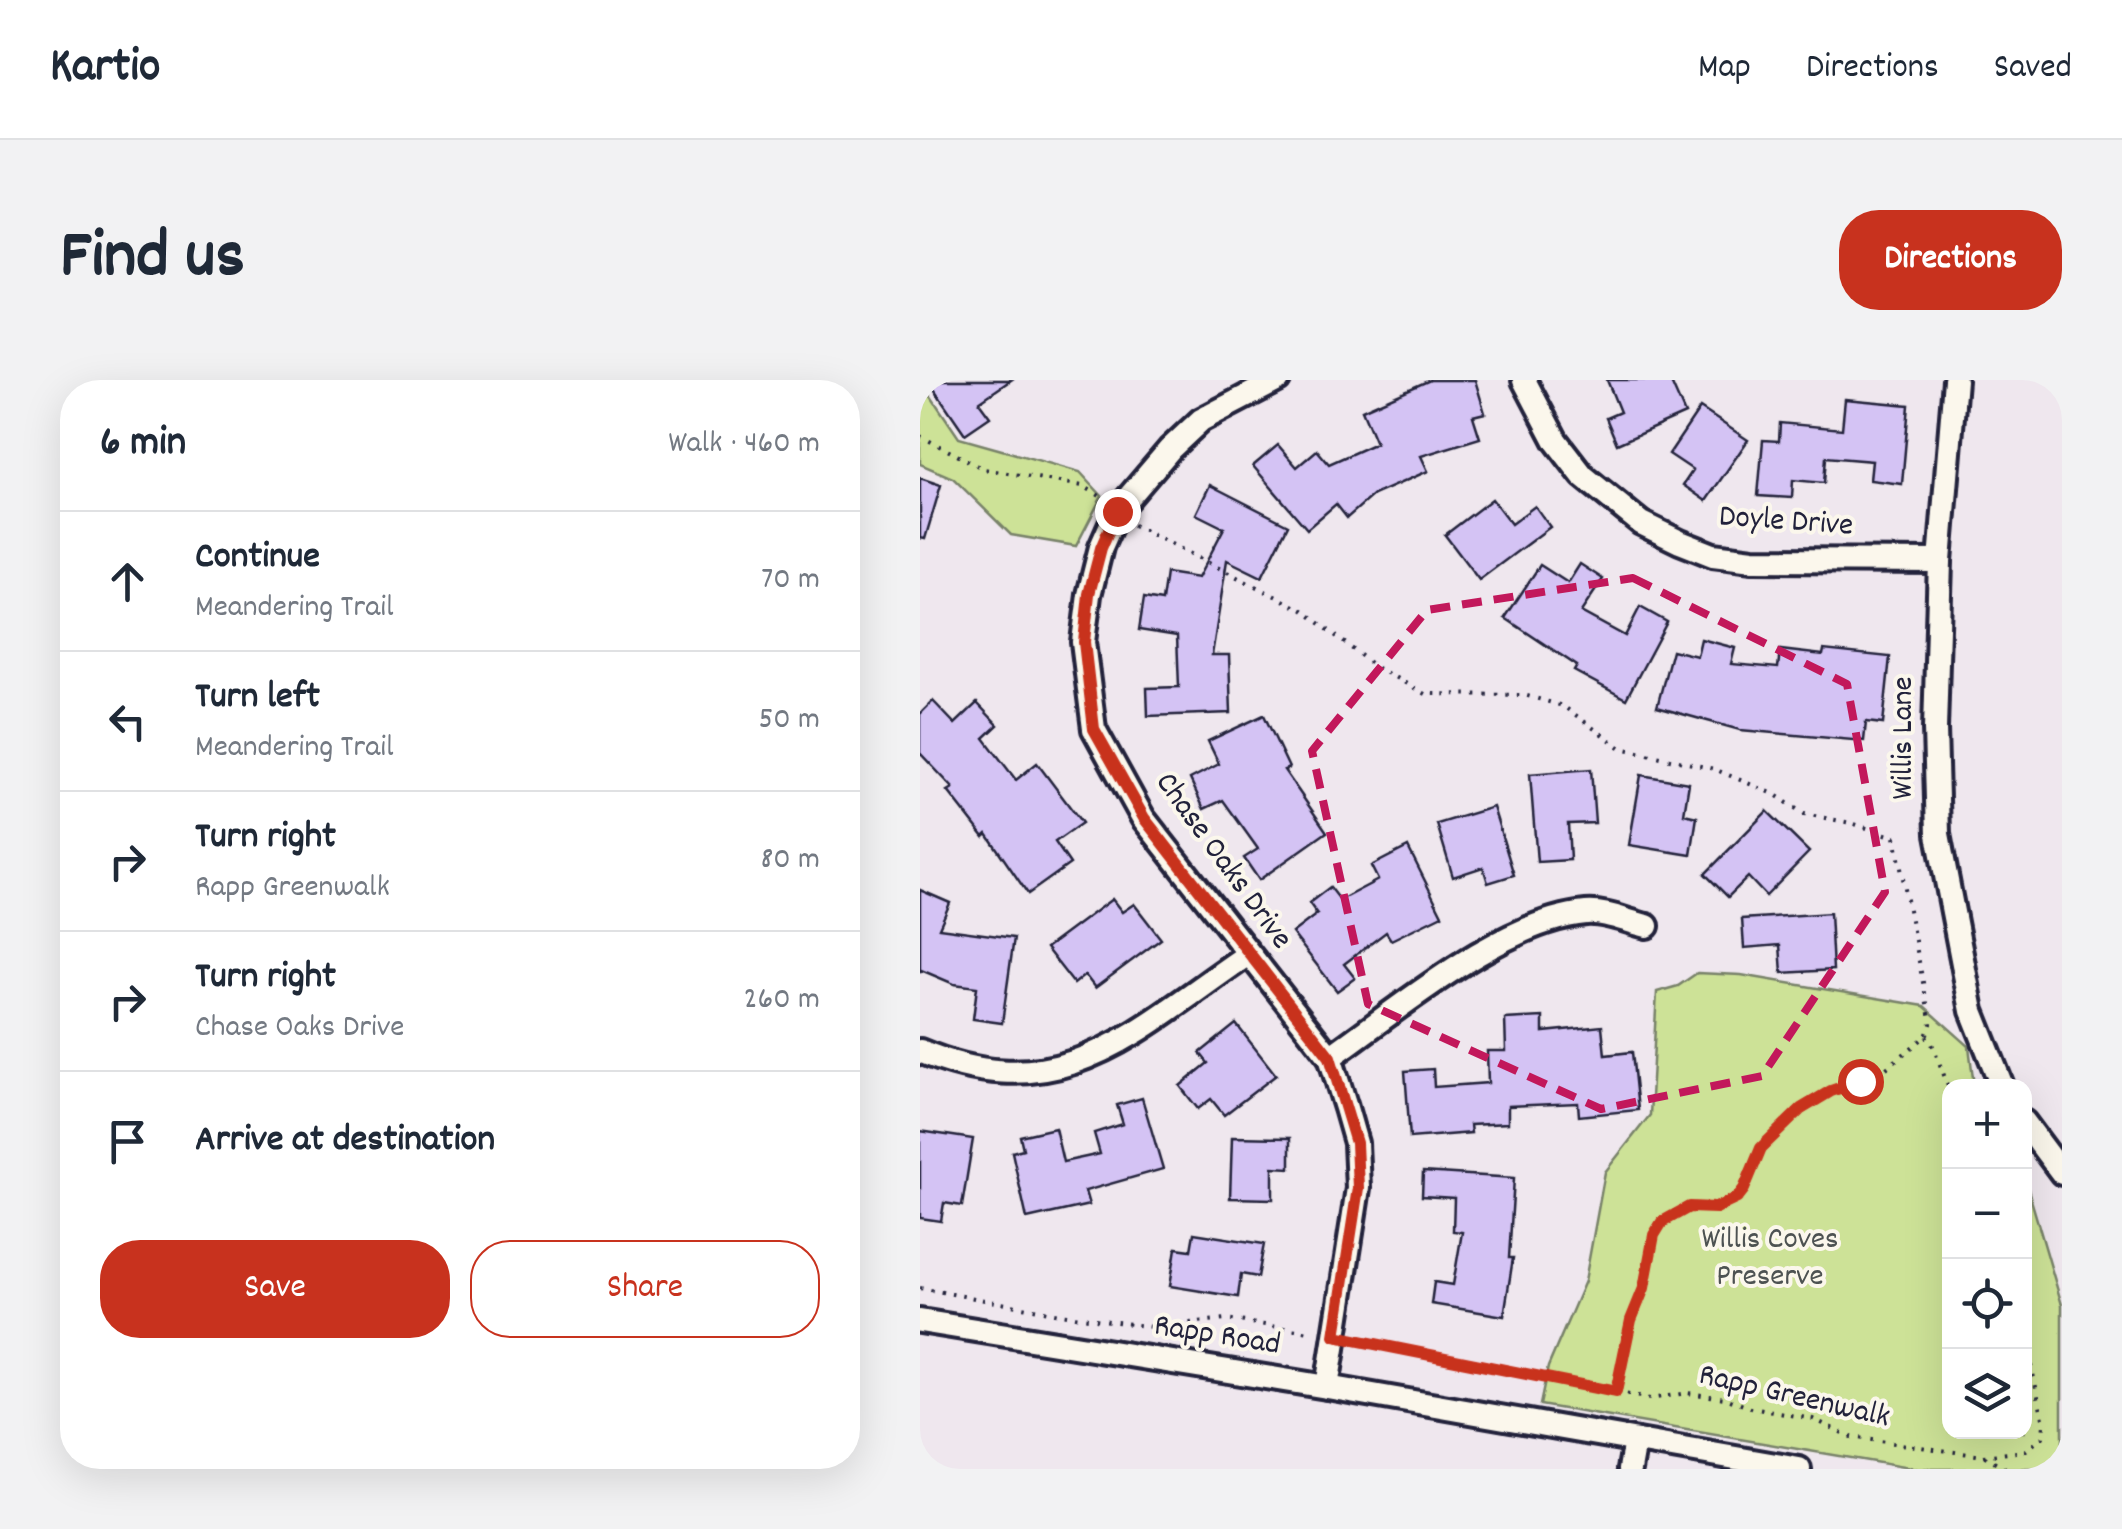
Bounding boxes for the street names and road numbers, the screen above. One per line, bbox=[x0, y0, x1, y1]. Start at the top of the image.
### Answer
street label: Doyle Drive bbox=[1717, 495, 1855, 551]
street label: Willis Lane bbox=[1882, 676, 1928, 800]
street label: Chase Oaks Drive bbox=[1142, 764, 1302, 960]
street label: Rapp Road bbox=[1151, 1304, 1283, 1370]
street label: Rapp Greenwalk bbox=[1694, 1354, 1894, 1442]

